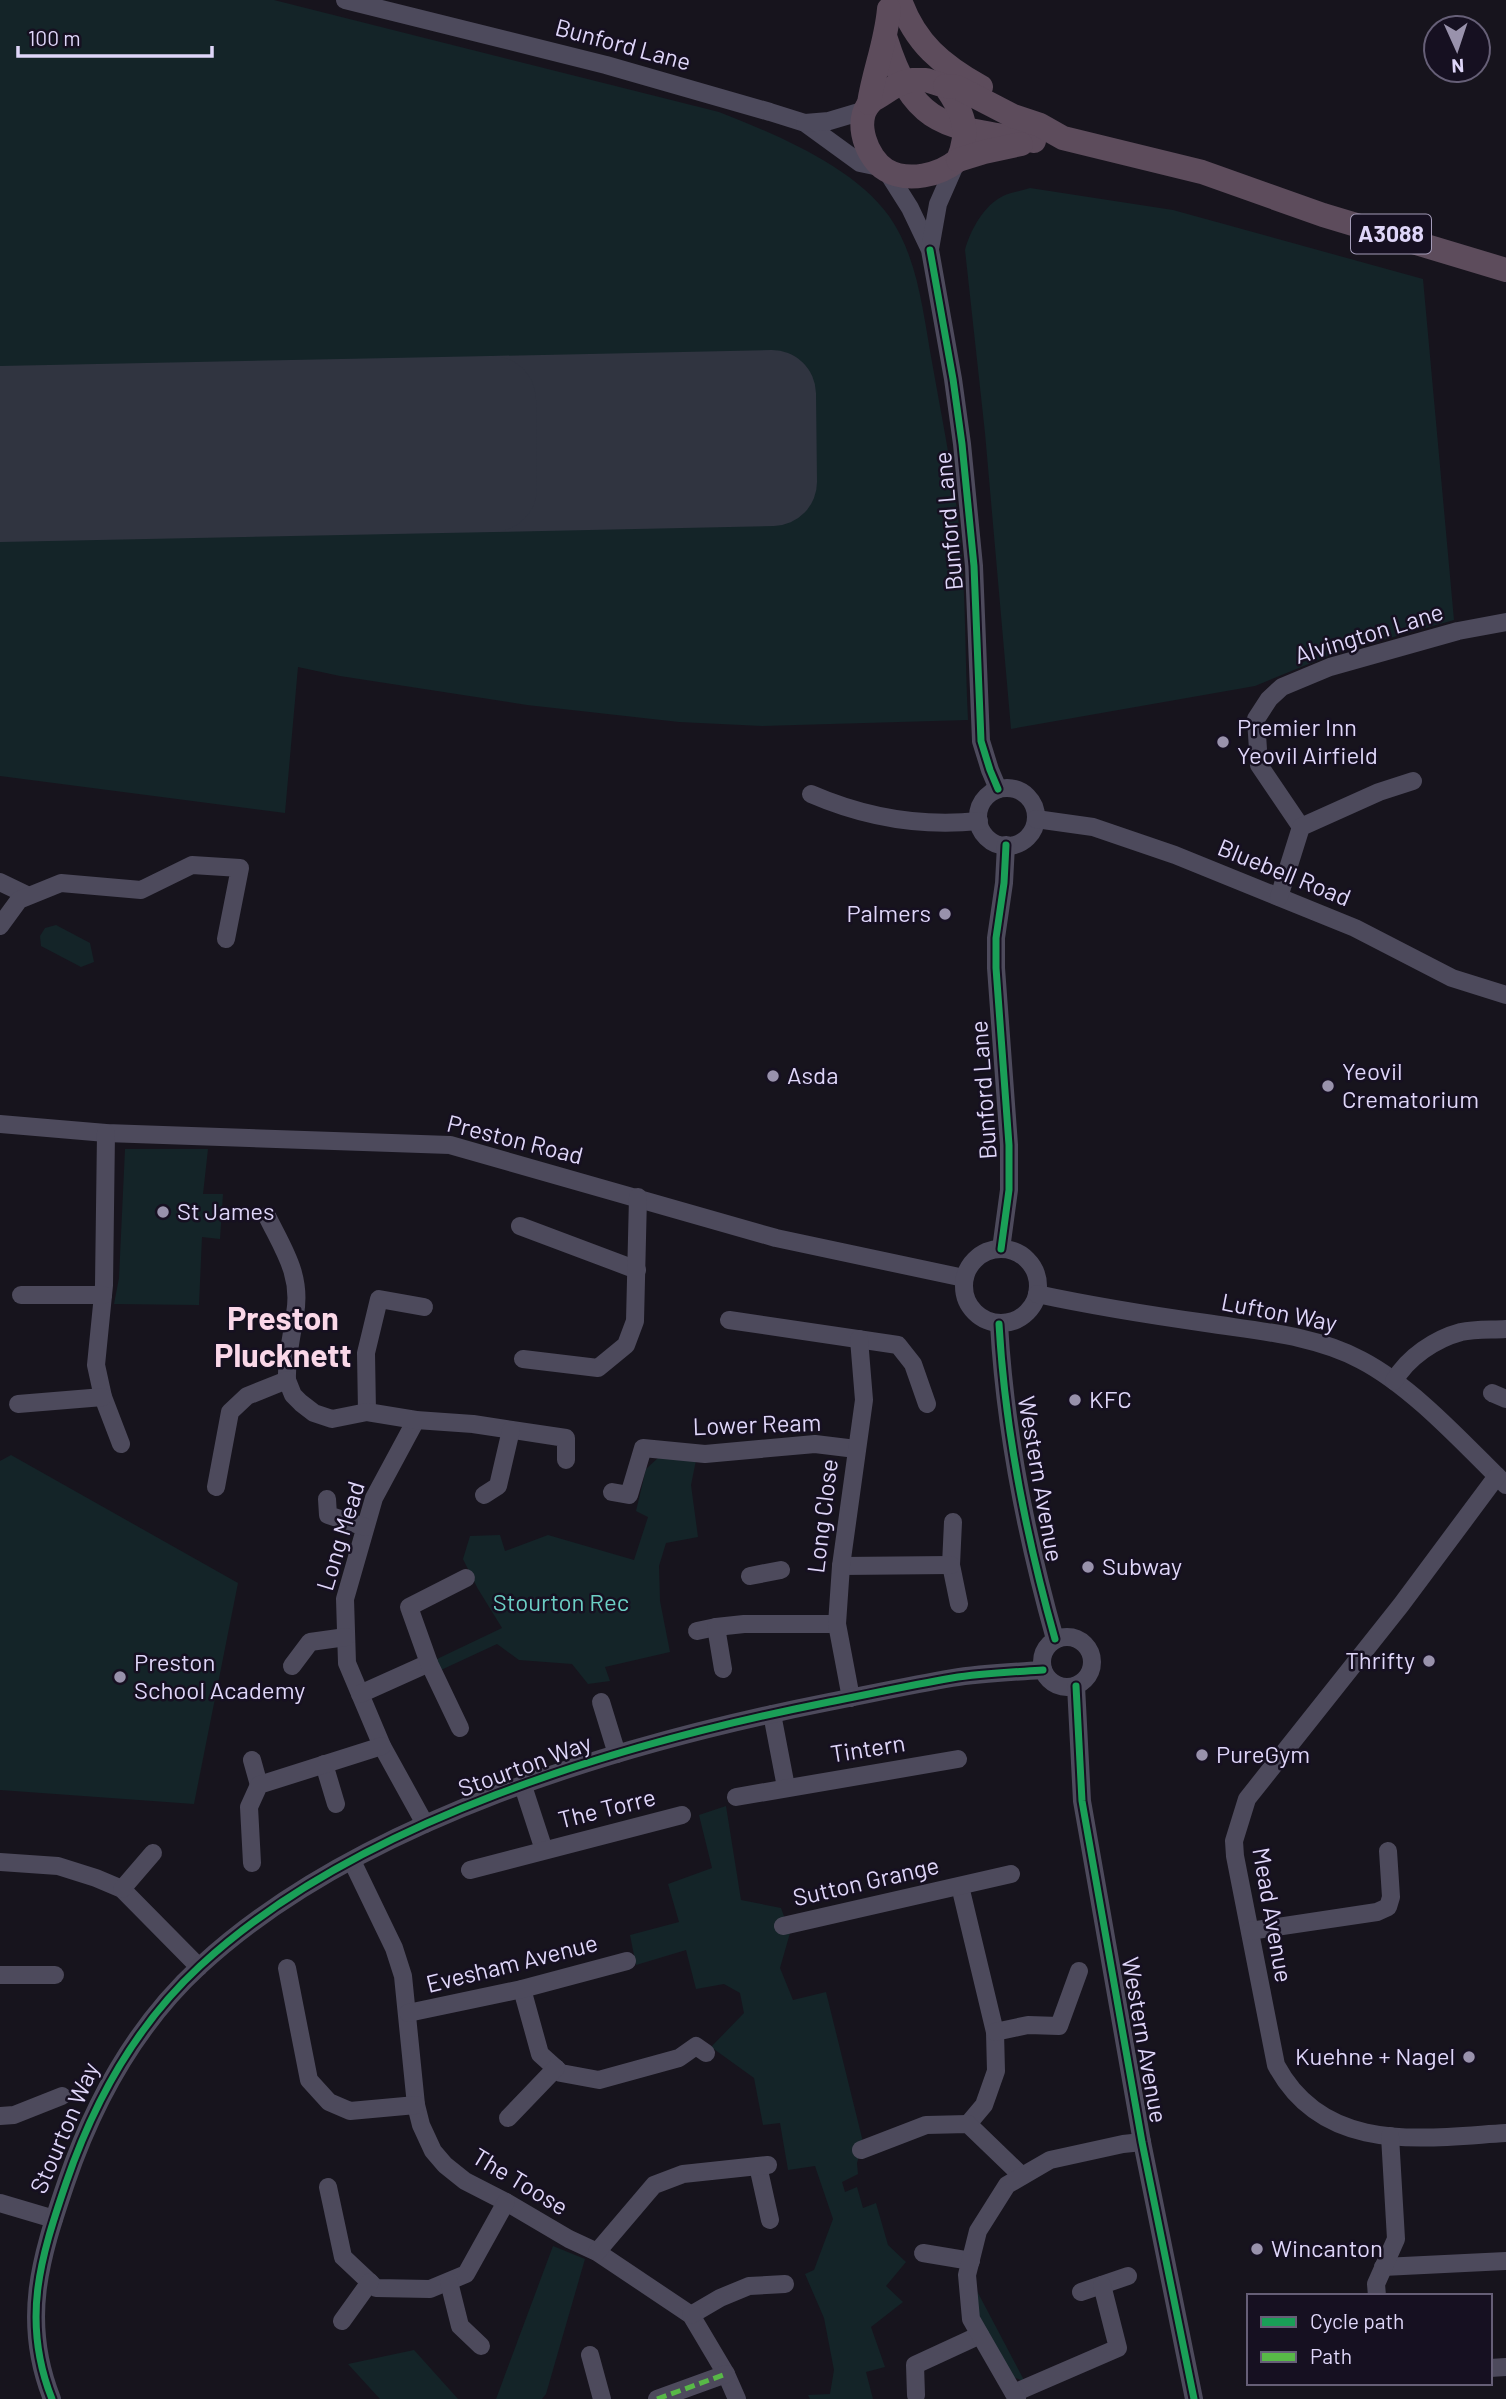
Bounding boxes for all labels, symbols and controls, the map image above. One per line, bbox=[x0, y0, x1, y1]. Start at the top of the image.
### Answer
street label: Bunford Lane bbox=[553, 12, 694, 76]
scale bar bbox=[18, 14, 212, 58]
north arrow bbox=[1422, 14, 1492, 84]
text: 100 m bbox=[28, 25, 81, 50]
text: N bbox=[1451, 55, 1465, 78]
road number: A3088 bbox=[1351, 215, 1431, 254]
street label: Bunford Lane bbox=[927, 451, 968, 592]
street label: Alvington Lane bbox=[1291, 596, 1446, 669]
place label: Premier Inn Yeovil Airfield bbox=[1237, 712, 1378, 769]
marker: Premier Inn Yeovil Airfield bbox=[1215, 734, 1231, 750]
street label: Bluebell Road bbox=[1214, 832, 1355, 911]
place label: Palmers bbox=[846, 898, 931, 927]
marker: Palmers bbox=[937, 906, 953, 922]
street label: Bunford Lane bbox=[963, 1020, 1002, 1160]
place label: Yeovil Crematorium bbox=[1342, 1056, 1479, 1113]
place label: Asda bbox=[787, 1060, 838, 1089]
marker: Asda bbox=[765, 1068, 781, 1084]
marker: Yeovil Crematorium bbox=[1320, 1078, 1336, 1094]
street label: Preston Road bbox=[444, 1108, 586, 1169]
place label: St James bbox=[177, 1196, 274, 1225]
marker: St James bbox=[155, 1204, 171, 1220]
street label: Lufton Way bbox=[1219, 1286, 1340, 1337]
district label: Preston Plucknett bbox=[214, 1298, 352, 1373]
place label: KFC bbox=[1089, 1384, 1132, 1413]
marker: KFC bbox=[1067, 1392, 1083, 1408]
street label: Western Avenue bbox=[1013, 1394, 1070, 1564]
street label: Lower Ream bbox=[692, 1407, 822, 1440]
street label: Long Close bbox=[800, 1457, 843, 1575]
street label: Long Mead bbox=[309, 1478, 370, 1594]
place label: Subway bbox=[1102, 1551, 1182, 1580]
marker: Subway bbox=[1080, 1559, 1096, 1575]
park label: Stourton Rec bbox=[493, 1587, 629, 1616]
place label: Thrifty bbox=[1345, 1645, 1415, 1674]
place label: Preston School Academy bbox=[134, 1647, 305, 1704]
marker: Thrifty bbox=[1421, 1653, 1437, 1669]
marker: Preston School Academy bbox=[112, 1669, 128, 1685]
street label: Stourton Way bbox=[454, 1727, 595, 1802]
street label: Tintern bbox=[828, 1727, 907, 1768]
place label: PureGym bbox=[1216, 1739, 1310, 1768]
marker: PureGym bbox=[1194, 1747, 1210, 1763]
street label: The Torre bbox=[555, 1781, 658, 1834]
street label: Mead Avenue bbox=[1247, 1845, 1300, 1984]
street label: Sutton Grange bbox=[790, 1850, 942, 1911]
street label: Evesham Avenue bbox=[423, 1927, 600, 1998]
street label: Western Avenue bbox=[1117, 1955, 1174, 2125]
place label: Kuehne + Nagel bbox=[1295, 2041, 1455, 2070]
marker: Kuehne + Nagel bbox=[1461, 2049, 1477, 2065]
street label: Stourton Way bbox=[23, 2057, 104, 2197]
street label: The Toose bbox=[468, 2141, 574, 2221]
place label: Wincanton bbox=[1271, 2233, 1383, 2262]
marker: Wincanton bbox=[1249, 2241, 1265, 2257]
legend bbox=[1247, 2294, 1492, 2385]
text: Cycle path bbox=[1310, 2308, 1404, 2333]
text: Path bbox=[1310, 2343, 1352, 2368]

